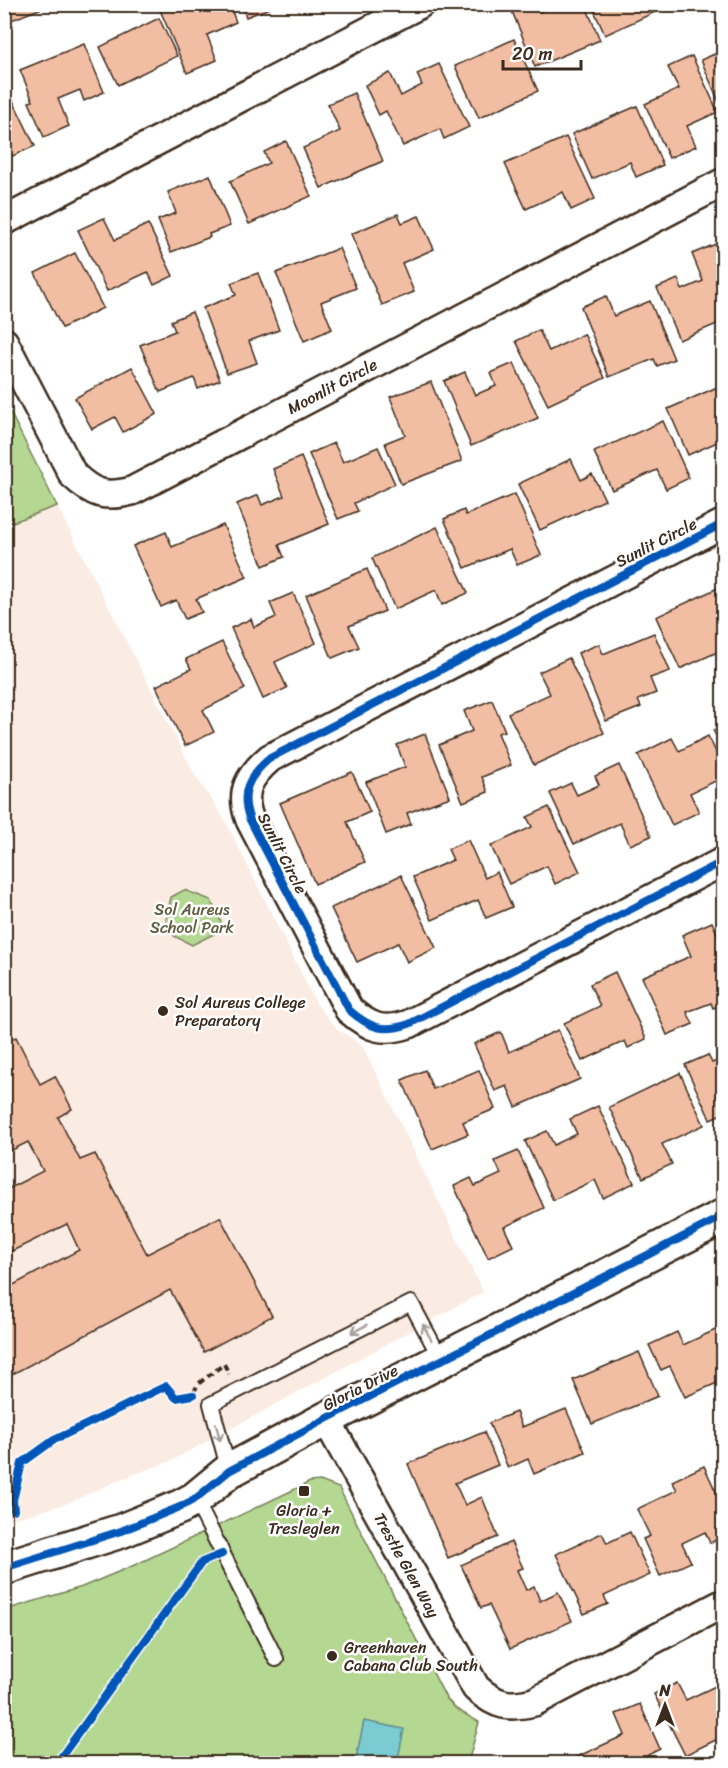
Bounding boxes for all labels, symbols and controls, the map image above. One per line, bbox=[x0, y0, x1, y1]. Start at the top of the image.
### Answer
scale bar bbox=[503, 33, 581, 71]
text: 20 m bbox=[512, 38, 552, 70]
street label: Moonlit Circle bbox=[282, 350, 383, 423]
street label: Sunlit Circle bbox=[610, 509, 702, 575]
street label: Sunlit Circle bbox=[250, 807, 316, 899]
park label: Sol Aureus School Park bbox=[150, 895, 235, 942]
place label: Sol Aureus College Preparatory bbox=[175, 988, 306, 1035]
marker: Sol Aureus College Preparatory bbox=[156, 1004, 170, 1018]
one-way arrow bbox=[351, 1323, 368, 1335]
one-way arrow bbox=[420, 1323, 432, 1341]
street label: Gloria Drive bbox=[317, 1356, 403, 1419]
one-way arrow bbox=[213, 1422, 225, 1441]
marker: Gloria + Tresleglen bbox=[297, 1484, 311, 1498]
place label: Gloria + Tresleglen bbox=[268, 1496, 340, 1543]
street label: Trestle Glen Way bbox=[366, 1507, 448, 1624]
place label: Greenhaven Cabana Club South bbox=[344, 1633, 478, 1680]
marker: Greenhaven Cabana Club South bbox=[325, 1649, 339, 1663]
north arrow bbox=[635, 1675, 695, 1735]
text: N bbox=[658, 1676, 671, 1705]

